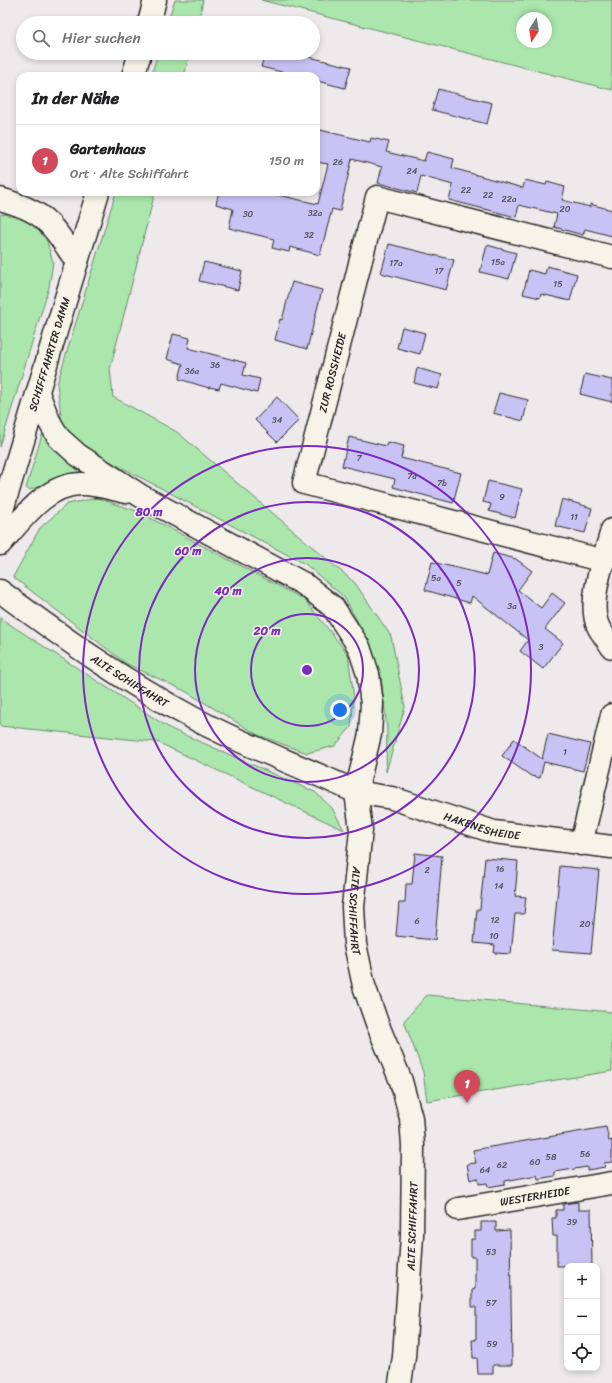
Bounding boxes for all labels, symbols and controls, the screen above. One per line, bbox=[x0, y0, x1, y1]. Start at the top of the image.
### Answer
north arrow bbox=[516, 12, 552, 48]
search box bbox=[16, 16, 320, 60]
text: Hier suchen bbox=[62, 25, 141, 51]
icon: search bbox=[30, 27, 52, 49]
text: In der Nähe bbox=[32, 83, 119, 113]
text: Gartenhaus bbox=[70, 136, 146, 162]
text: 1 bbox=[42, 149, 48, 172]
text: 150 m bbox=[269, 149, 304, 172]
house number: 26 bbox=[333, 154, 343, 170]
text: Ort · Alte Schiffahrt bbox=[70, 162, 189, 185]
house number: 24 bbox=[407, 163, 418, 179]
house number: 22 bbox=[461, 182, 471, 198]
house number: 22 bbox=[483, 187, 493, 203]
house number: 22a bbox=[502, 191, 517, 207]
house number: 20 bbox=[560, 201, 571, 217]
house number: 32a bbox=[308, 205, 323, 221]
house number: 30 bbox=[243, 206, 254, 222]
house number: 32 bbox=[304, 227, 314, 243]
house number: 15a bbox=[491, 254, 505, 270]
house number: 17a bbox=[389, 255, 403, 271]
house number: 17 bbox=[434, 263, 444, 279]
house number: 15 bbox=[553, 276, 563, 292]
street label: SCHIFFFAHRTER DAMM bbox=[23, 295, 76, 414]
street label: ZUR ROSSHEIDE bbox=[313, 330, 352, 415]
house number: 36 bbox=[210, 357, 220, 373]
house number: 36a bbox=[185, 363, 200, 379]
house number: 34 bbox=[272, 412, 283, 428]
house number: 7 bbox=[356, 450, 362, 466]
house number: 7a bbox=[407, 468, 417, 484]
house number: 7b bbox=[437, 475, 447, 491]
house number: 9 bbox=[499, 489, 505, 505]
text: 80 m bbox=[134, 501, 163, 523]
house number: 11 bbox=[570, 509, 578, 525]
text: 60 m bbox=[174, 540, 202, 562]
house number: 5a bbox=[431, 570, 441, 586]
house number: 5 bbox=[456, 575, 462, 591]
text: 40 m bbox=[213, 580, 242, 602]
house number: 3a bbox=[507, 598, 517, 614]
text: 20 m bbox=[253, 620, 281, 642]
house number: 3 bbox=[539, 639, 544, 655]
street label: ALTE SCHIFFAHRT bbox=[86, 649, 173, 713]
centre of rings bbox=[300, 663, 314, 677]
your location bbox=[330, 700, 350, 720]
house number: 1 bbox=[563, 744, 567, 760]
street label: HAKENESHEIDE bbox=[441, 807, 522, 845]
house number: 16 bbox=[496, 861, 504, 877]
house number: 2 bbox=[424, 862, 430, 878]
street label: ALTE SCHIFFAHRT bbox=[343, 865, 366, 958]
house number: 14 bbox=[494, 878, 504, 894]
house number: 12 bbox=[490, 912, 500, 928]
house number: 6 bbox=[414, 913, 420, 929]
house number: 20 bbox=[580, 916, 591, 932]
house number: 10 bbox=[489, 928, 499, 944]
pin: 1 bbox=[454, 1070, 480, 1103]
house number: 56 bbox=[580, 1146, 590, 1162]
house number: 58 bbox=[546, 1149, 557, 1165]
house number: 60 bbox=[530, 1154, 541, 1170]
house number: 62 bbox=[497, 1157, 507, 1173]
house number: 64 bbox=[480, 1162, 491, 1178]
street label: ALTE SCHIFFAHRT bbox=[401, 1180, 424, 1272]
street label: WESTERHEIDE bbox=[499, 1181, 572, 1212]
house number: 39 bbox=[567, 1214, 578, 1230]
house number: 53 bbox=[486, 1244, 496, 1260]
map controls bbox=[564, 1263, 600, 1371]
button: + bbox=[564, 1263, 600, 1299]
house number: 57 bbox=[486, 1295, 497, 1311]
button: − bbox=[564, 1299, 600, 1335]
button: locate bbox=[564, 1335, 600, 1371]
house number: 59 bbox=[486, 1336, 498, 1352]

